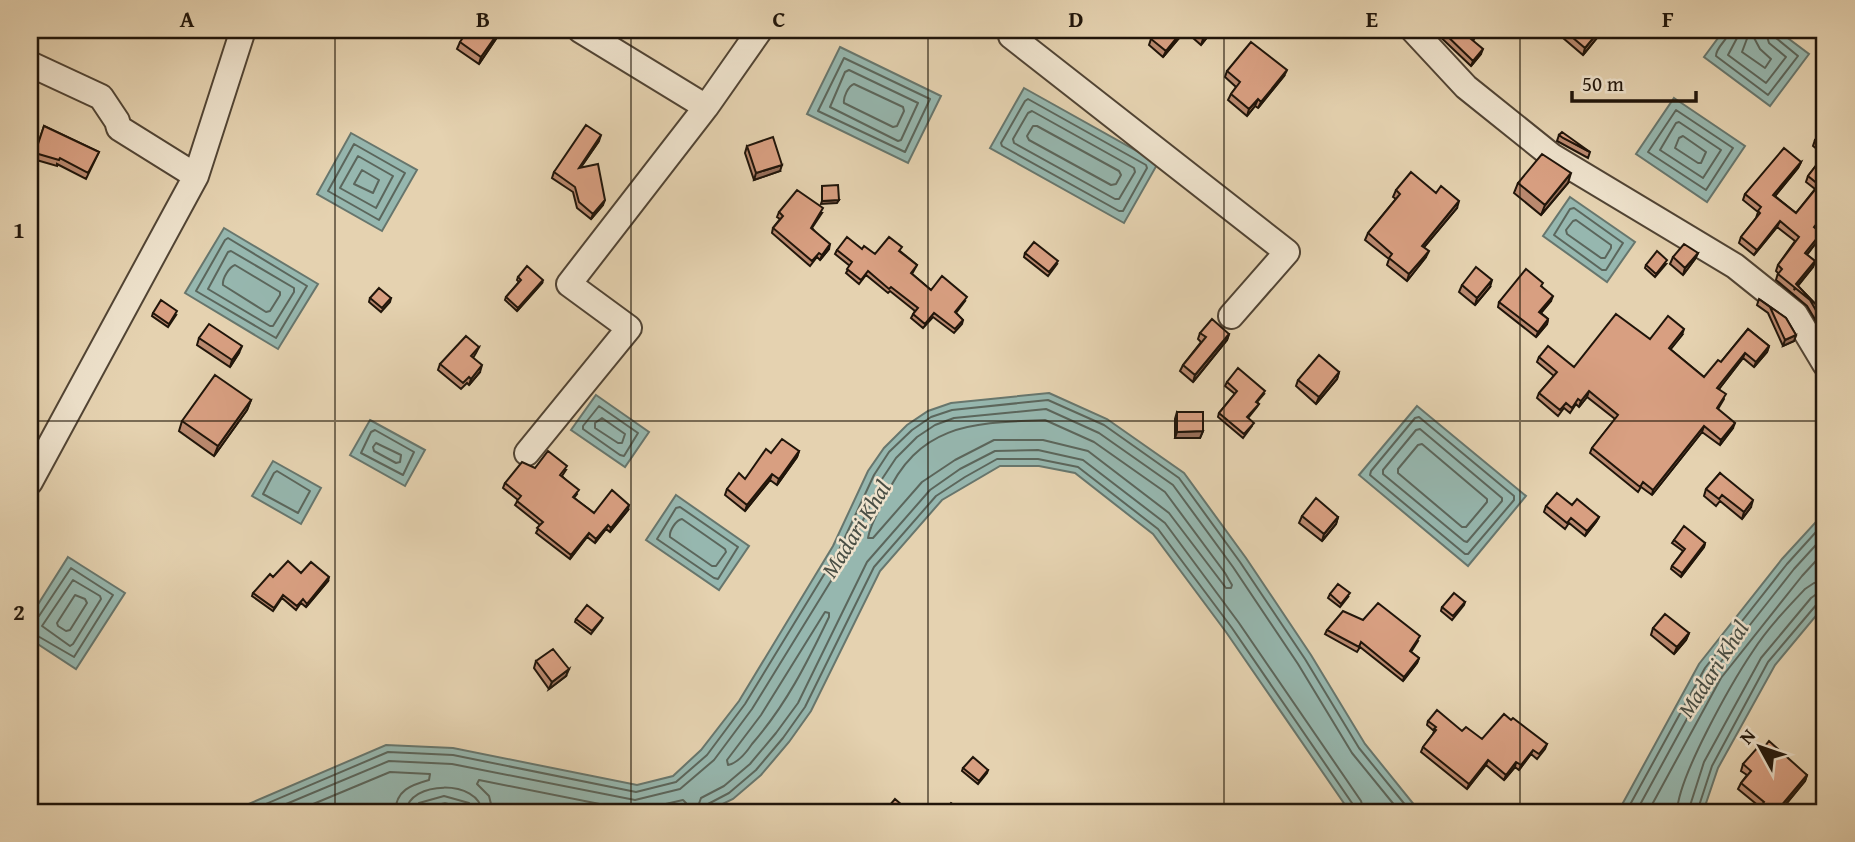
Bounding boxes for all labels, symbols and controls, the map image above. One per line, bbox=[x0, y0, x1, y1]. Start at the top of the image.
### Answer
text: A bbox=[180, 2, 195, 35]
text: B bbox=[476, 2, 490, 35]
text: C bbox=[772, 2, 786, 35]
text: D bbox=[1069, 2, 1084, 35]
text: E bbox=[1366, 2, 1378, 35]
text: F bbox=[1662, 2, 1674, 35]
scale bar bbox=[1572, 60, 1696, 104]
text: 50 m bbox=[1582, 68, 1624, 99]
text: 1 bbox=[13, 213, 25, 246]
water label: Madari Khal bbox=[813, 473, 899, 584]
text: 2 bbox=[13, 595, 25, 628]
water label: Madari Khal bbox=[1669, 614, 1756, 724]
north arrow bbox=[1726, 712, 1796, 782]
text: N bbox=[1732, 722, 1762, 750]

